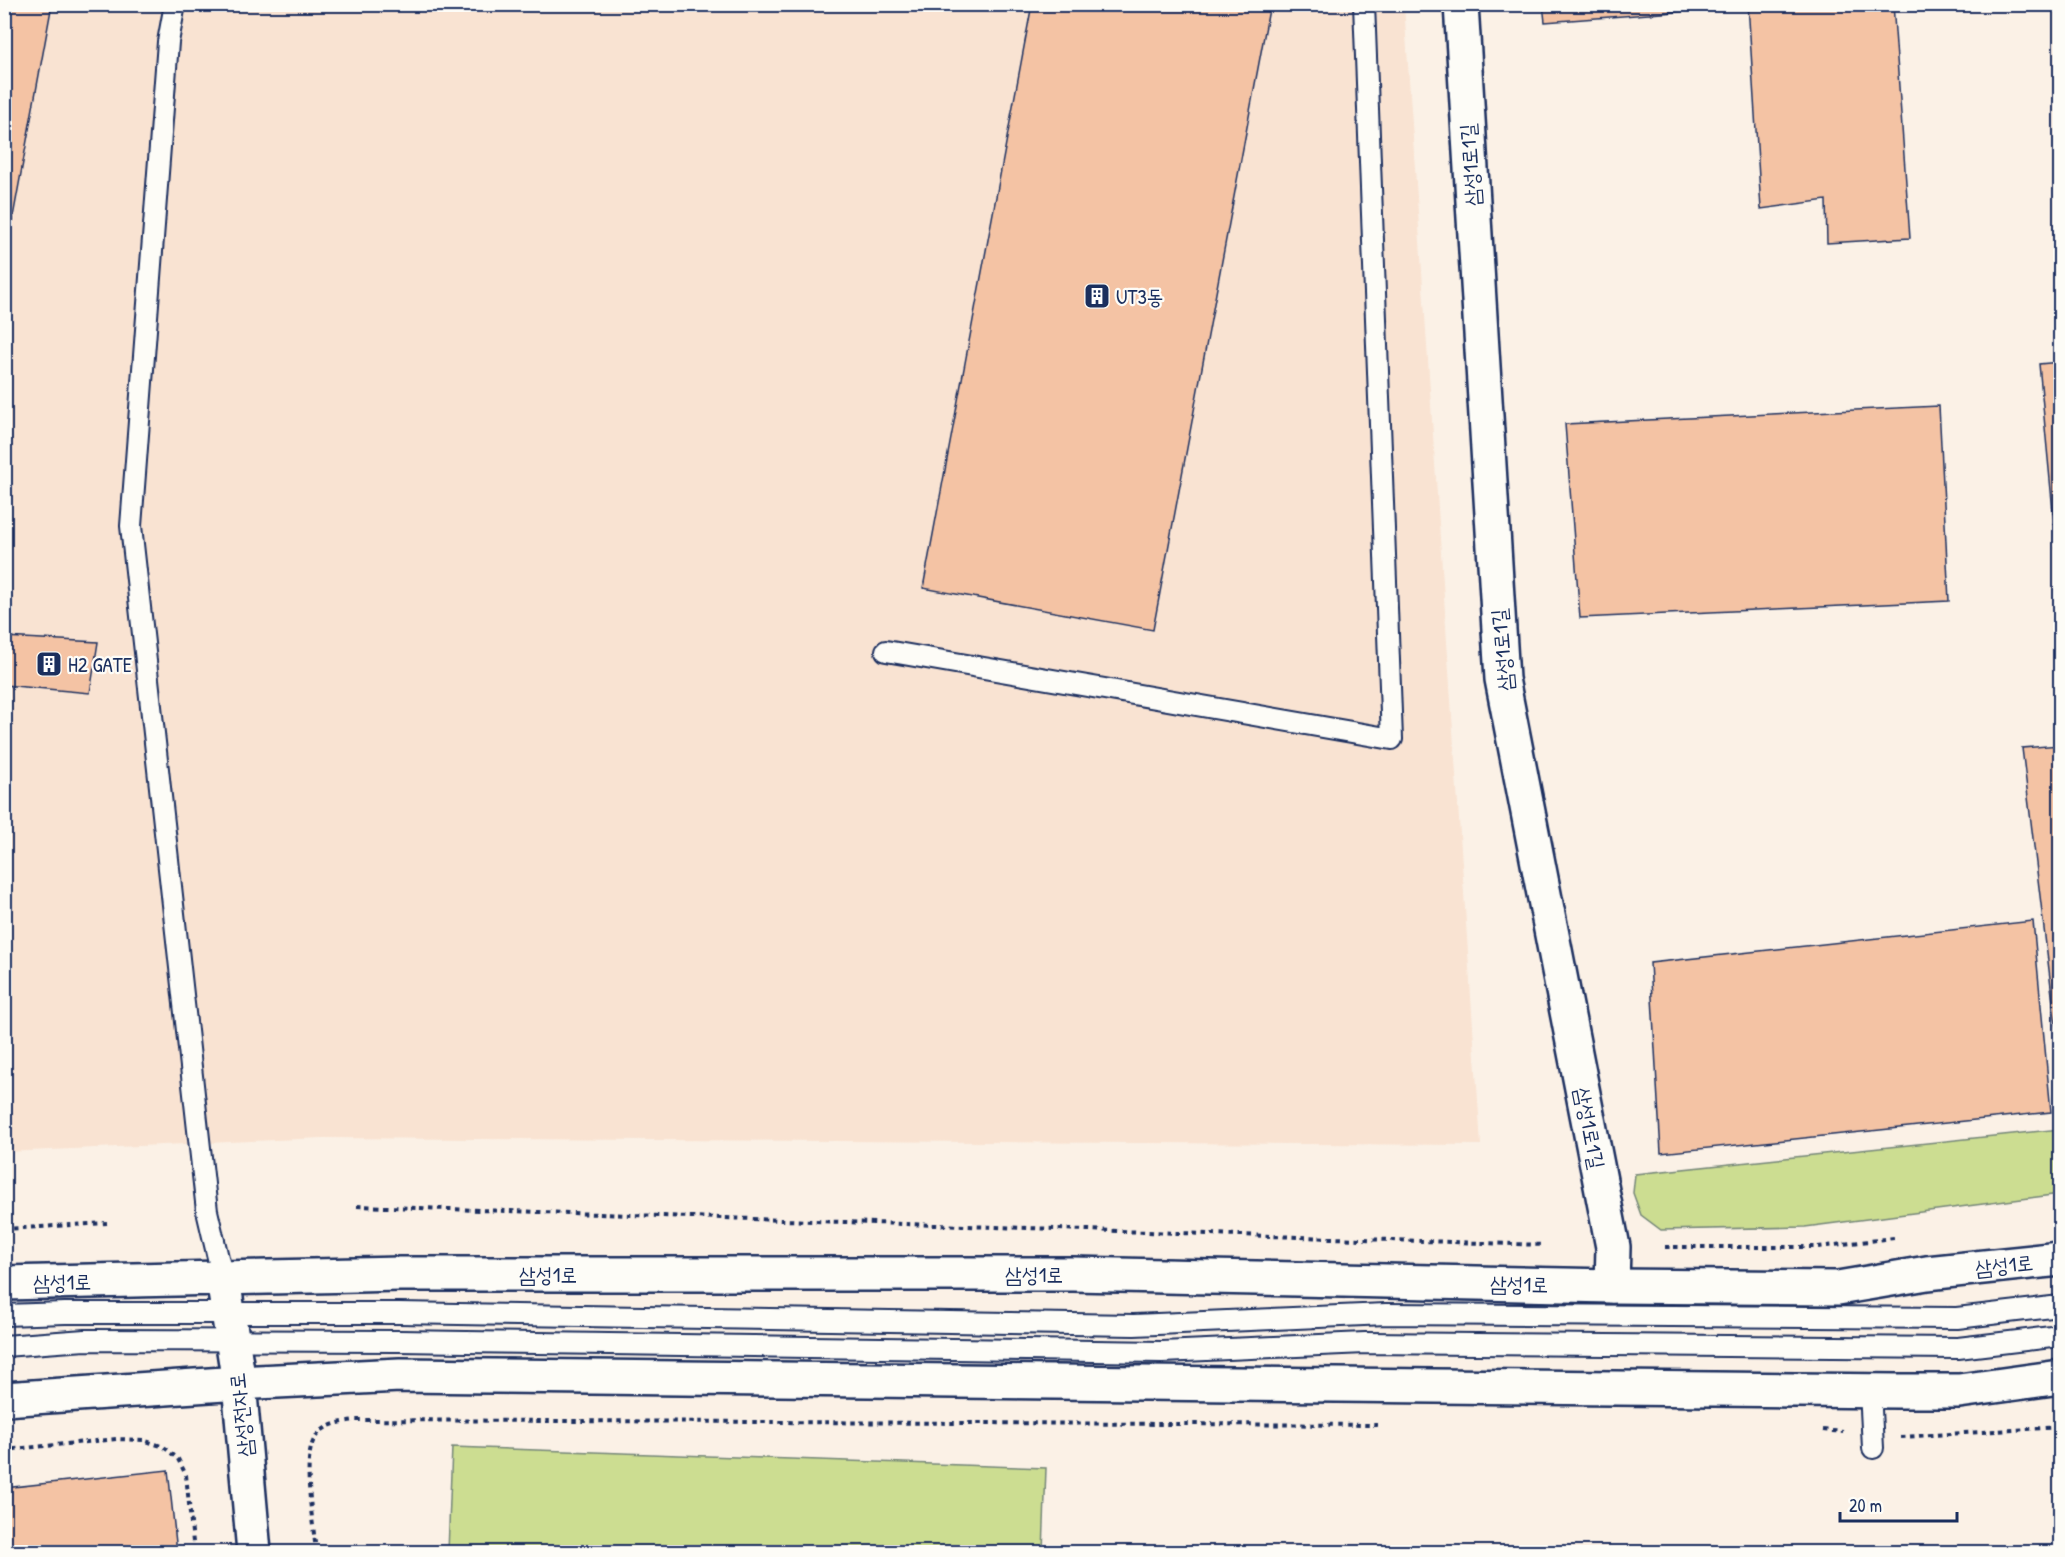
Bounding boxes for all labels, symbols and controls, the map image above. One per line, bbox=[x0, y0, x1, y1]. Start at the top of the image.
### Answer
street label: 삼성1로1길 bbox=[1453, 123, 1487, 207]
building icon: UT3동 bbox=[1082, 281, 1112, 311]
place label: UT3동 bbox=[1116, 282, 1164, 311]
street label: 삼성1로1길 bbox=[1484, 607, 1520, 693]
building icon: H2 GATE bbox=[34, 649, 64, 679]
place label: H2 GATE bbox=[68, 650, 132, 679]
street label: 삼성1로1길 bbox=[1568, 1085, 1612, 1172]
street label: 삼성1로 bbox=[1973, 1248, 2035, 1282]
street label: 삼성1로 bbox=[519, 1260, 577, 1289]
street label: 삼성1로 bbox=[1005, 1260, 1063, 1289]
street label: 삼성1로 bbox=[33, 1267, 91, 1297]
street label: 삼성1로 bbox=[1490, 1269, 1548, 1299]
street label: 삼성전자로 bbox=[222, 1371, 260, 1459]
scale bar bbox=[1840, 1485, 1957, 1523]
text: 20 m bbox=[1849, 1493, 1882, 1518]

